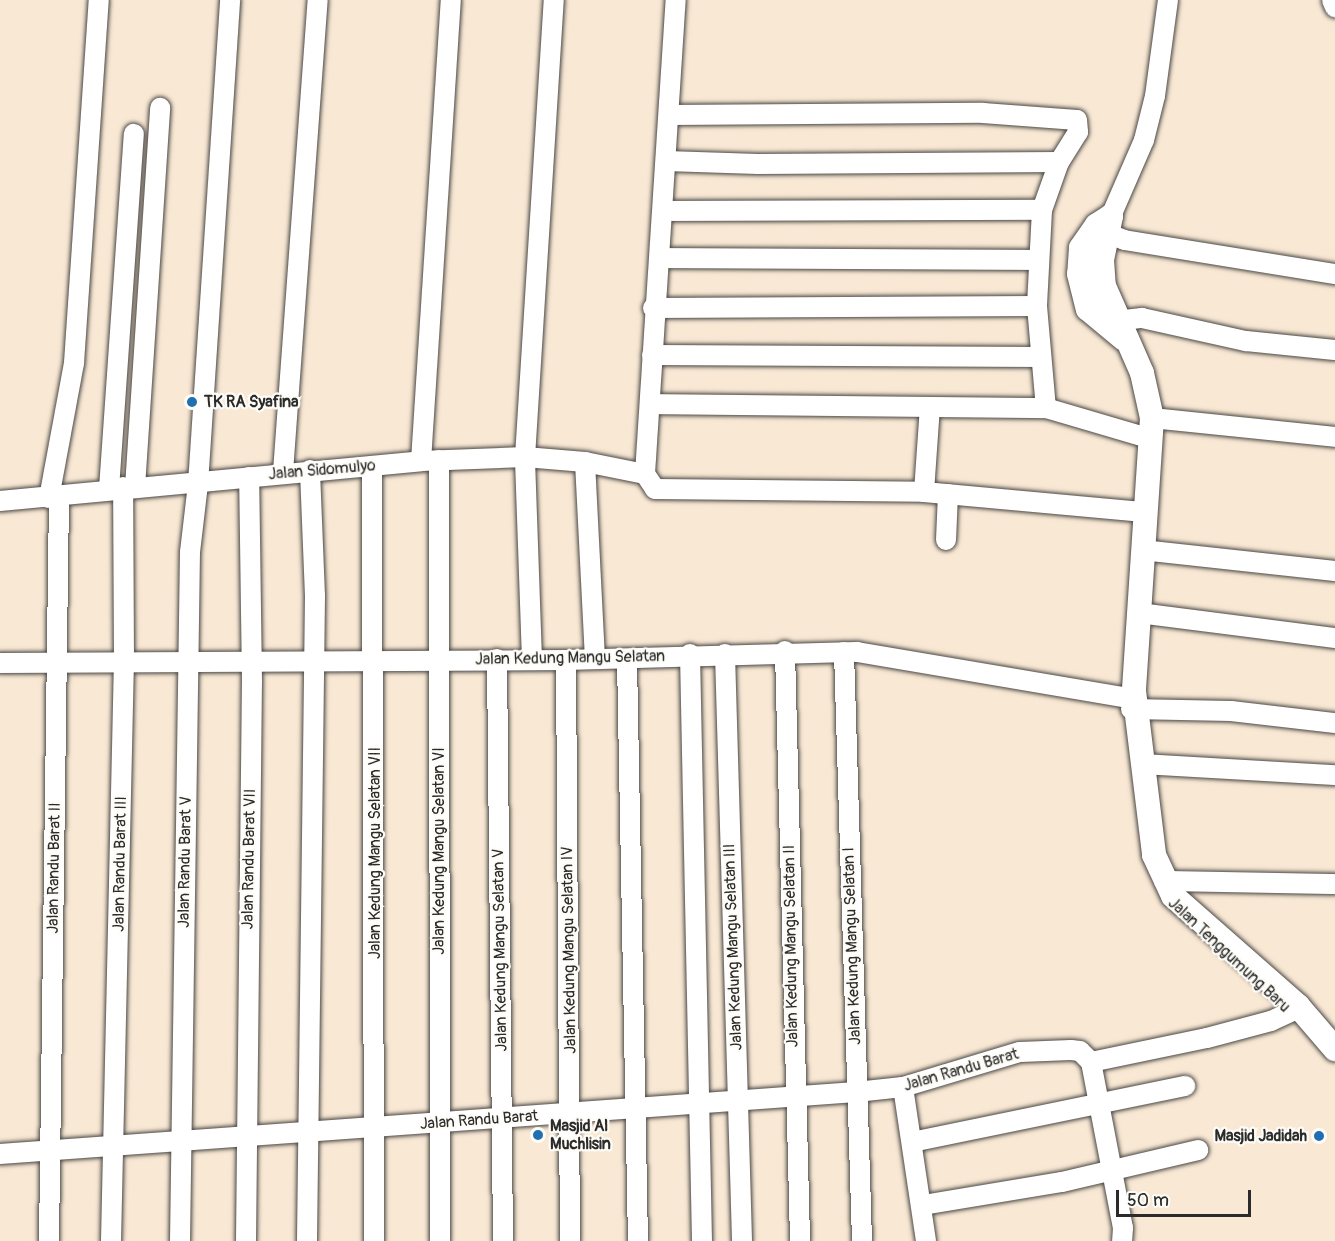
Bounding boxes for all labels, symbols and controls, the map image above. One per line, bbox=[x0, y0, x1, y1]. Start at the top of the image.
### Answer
place label: TK RA Syafina bbox=[204, 392, 299, 412]
marker: TK RA Syafina bbox=[185, 395, 199, 409]
street label: Jalan Sidomulyo bbox=[268, 456, 376, 484]
street label: Jalan Kedung Mangu Selatan bbox=[475, 647, 665, 669]
street label: Jalan Kedung Mangu Selatan VII bbox=[365, 747, 385, 959]
street label: Jalan Kedung Mangu Selatan VI bbox=[429, 747, 449, 955]
street label: Jalan Randu Barat VII bbox=[238, 788, 260, 930]
street label: Jalan Randu Barat III bbox=[109, 796, 131, 932]
street label: Jalan Randu Barat V bbox=[174, 796, 196, 928]
street label: Jalan Randu Barat II bbox=[43, 802, 65, 934]
street label: Jalan Kedung Mangu Selatan III bbox=[720, 843, 746, 1051]
street label: Jalan Kedung Mangu Selatan II bbox=[780, 845, 802, 1047]
street label: Jalan Kedung Mangu Selatan IV bbox=[558, 846, 580, 1054]
street label: Jalan Kedung Mangu Selatan I bbox=[839, 847, 865, 1045]
street label: Jalan Kedung Mangu Selatan V bbox=[489, 848, 511, 1052]
street label: Jalan Tenggumung Baru bbox=[1164, 894, 1294, 1016]
street label: Jalan Randu Barat bbox=[901, 1044, 1021, 1096]
street label: Jalan Randu Barat bbox=[419, 1106, 539, 1134]
place label: Masjid Al Muchlisin bbox=[550, 1116, 611, 1154]
place label: Masjid Jadidah bbox=[1214, 1126, 1307, 1146]
marker: Masjid Al Muchlisin bbox=[531, 1128, 545, 1142]
marker: Masjid Jadidah bbox=[1312, 1129, 1326, 1143]
scale bar bbox=[1119, 1178, 1254, 1216]
text: 50 m bbox=[1127, 1189, 1169, 1212]

